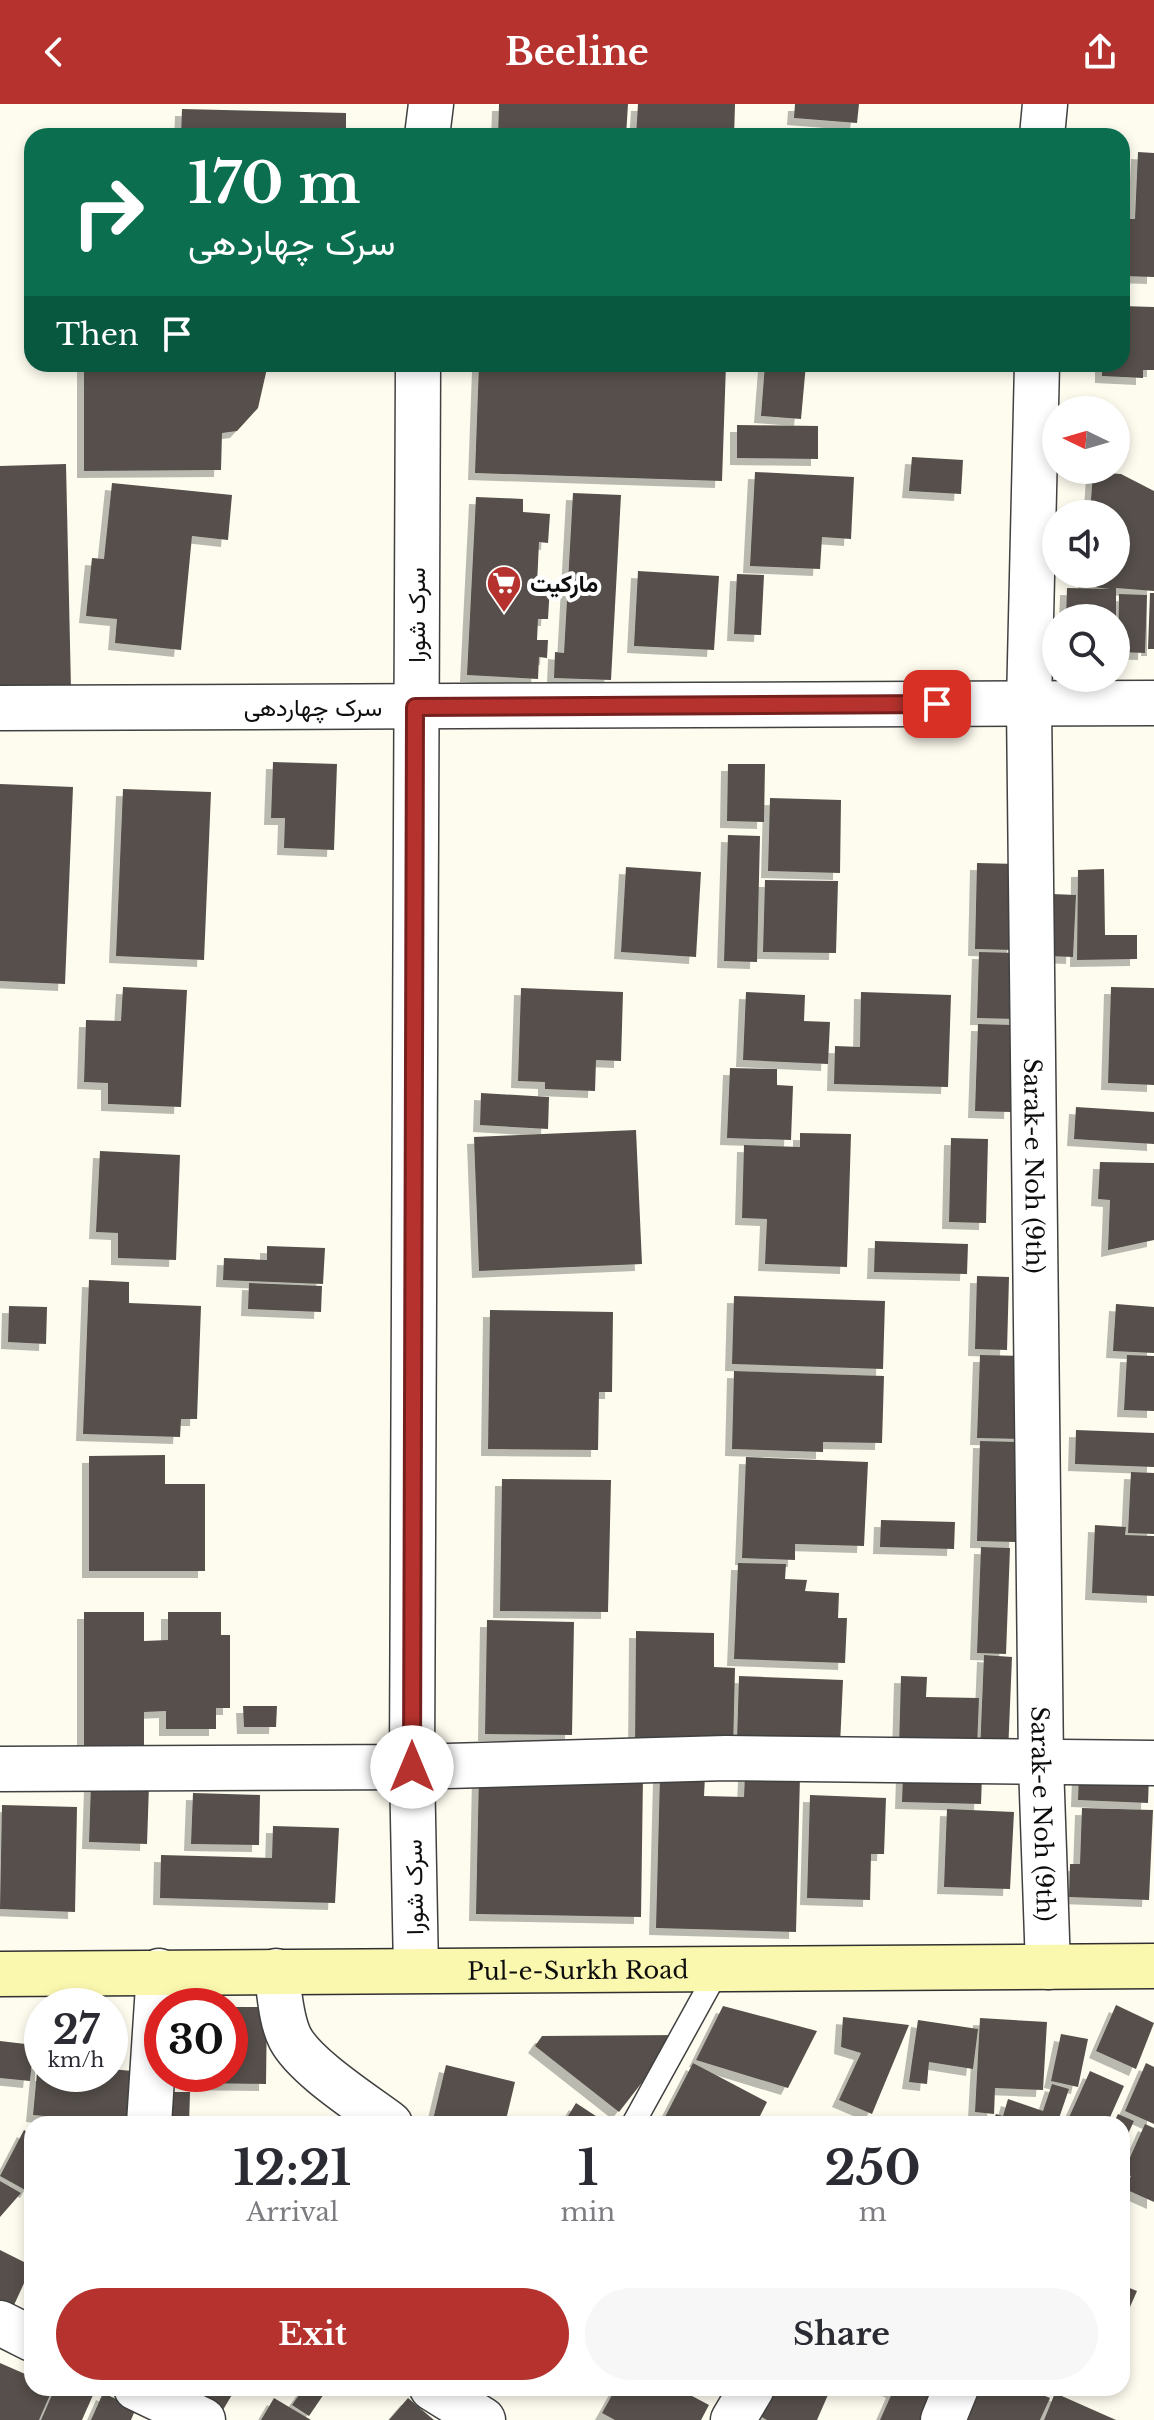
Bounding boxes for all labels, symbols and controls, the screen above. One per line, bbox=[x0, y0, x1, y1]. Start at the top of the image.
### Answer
icon: back bbox=[32, 30, 76, 74]
text: Beeline bbox=[505, 30, 649, 75]
icon: share bbox=[1078, 30, 1122, 74]
text: 170 m bbox=[188, 149, 360, 218]
icon: right bbox=[56, 160, 160, 264]
text: سرک چهاردهی bbox=[188, 220, 395, 265]
icon: arrive bbox=[155, 312, 199, 356]
text: Then bbox=[56, 316, 139, 353]
north arrow bbox=[1042, 396, 1130, 484]
map controls bbox=[1042, 396, 1130, 692]
button: sound bbox=[1042, 500, 1130, 588]
supermarket icon: مارکیت bbox=[485, 564, 523, 614]
street label: سرک شورا bbox=[402, 567, 432, 663]
place label: مارکیت bbox=[530, 569, 598, 599]
button: search bbox=[1042, 604, 1130, 692]
pin bbox=[903, 670, 971, 738]
icon: arrive bbox=[915, 682, 959, 726]
street label: سرک چهاردهی bbox=[244, 693, 382, 724]
street label: Sarak-e Noh (9th) bbox=[1019, 1058, 1050, 1274]
street label: Sarak-e Noh (9th) bbox=[1026, 1706, 1061, 1922]
position arrow bbox=[370, 1725, 454, 1809]
street label: سرک شورا bbox=[399, 1839, 430, 1935]
street label: Pul-e-Surkh Road bbox=[467, 1955, 689, 1985]
speed limit sign: 30 bbox=[144, 1988, 248, 2092]
text: 27 bbox=[53, 2005, 99, 2055]
text: km/h bbox=[48, 2048, 104, 2072]
text: 12:21 bbox=[233, 2138, 351, 2198]
text: 1 bbox=[577, 2138, 598, 2198]
text: 250 bbox=[825, 2138, 921, 2198]
text: Arrival bbox=[246, 2196, 338, 2228]
text: min bbox=[561, 2196, 615, 2228]
text: m bbox=[859, 2196, 887, 2228]
button: Exit bbox=[56, 2288, 569, 2380]
button: Share bbox=[585, 2288, 1098, 2380]

